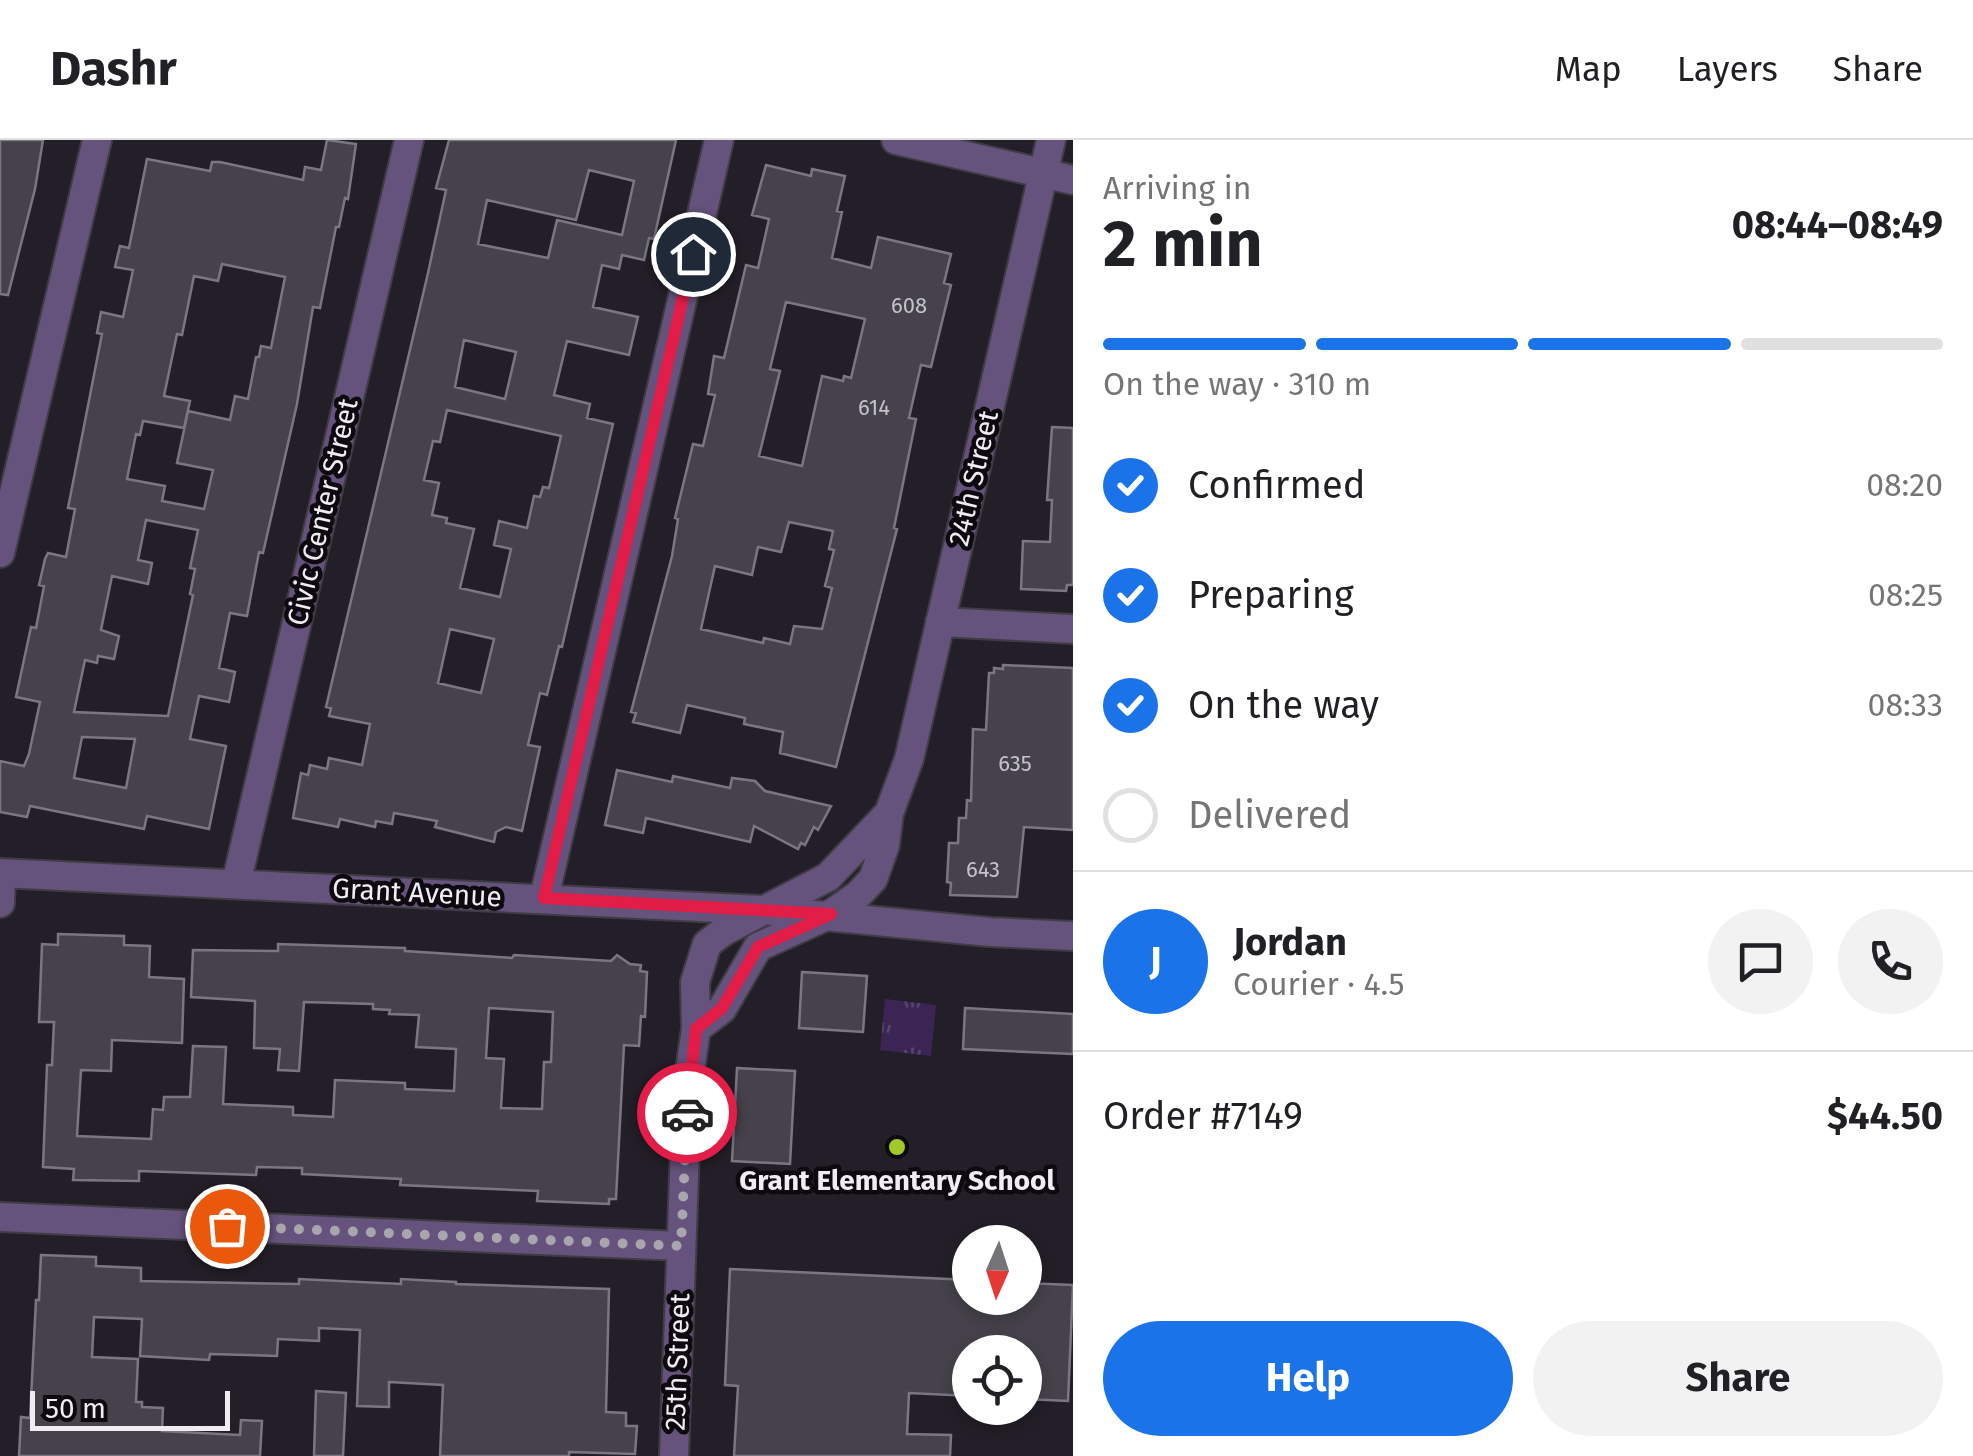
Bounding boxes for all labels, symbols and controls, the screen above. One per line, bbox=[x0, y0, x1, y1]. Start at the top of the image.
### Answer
text: Dashr bbox=[50, 40, 177, 98]
text: Map bbox=[1555, 48, 1622, 90]
text: Layers bbox=[1677, 48, 1778, 90]
text: Share bbox=[1833, 48, 1923, 90]
text: Arriving in bbox=[1103, 169, 1251, 207]
text: 08:44–08:49 bbox=[1732, 202, 1943, 248]
text: 2 min bbox=[1103, 205, 1263, 283]
pin bbox=[651, 212, 736, 297]
icon: home bbox=[666, 227, 721, 282]
house number: 608 bbox=[891, 292, 927, 319]
text: On the way · 310 m bbox=[1103, 365, 1371, 403]
house number: 614 bbox=[858, 394, 890, 421]
street label: Civic Center Street bbox=[280, 395, 365, 629]
street label: 24th Street bbox=[942, 406, 1005, 549]
icon: check bbox=[1103, 458, 1158, 513]
text: Confirmed bbox=[1188, 462, 1366, 508]
text: 08:20 bbox=[1866, 466, 1943, 504]
icon: check bbox=[1103, 568, 1158, 623]
text: Preparing bbox=[1188, 572, 1354, 618]
text: 08:25 bbox=[1868, 576, 1943, 614]
icon: check bbox=[1103, 678, 1158, 733]
text: On the way bbox=[1188, 682, 1379, 728]
text: 08:33 bbox=[1868, 686, 1943, 724]
house number: 635 bbox=[998, 750, 1032, 777]
text: Delivered bbox=[1188, 792, 1351, 838]
house number: 643 bbox=[966, 856, 1000, 883]
street label: Grant Avenue bbox=[331, 872, 503, 913]
button: chat bbox=[1708, 909, 1813, 1014]
button: phone bbox=[1838, 909, 1943, 1014]
text: Jordan bbox=[1233, 919, 1347, 965]
text: J bbox=[1149, 938, 1162, 984]
text: Courier · 4.5 bbox=[1233, 965, 1404, 1003]
courier bbox=[637, 1063, 737, 1163]
icon: car bbox=[660, 1086, 715, 1141]
text: Order #7149 bbox=[1103, 1093, 1303, 1139]
text: $44.50 bbox=[1827, 1093, 1943, 1139]
marker: Grant Elementary School bbox=[886, 1136, 908, 1158]
place label: Grant Elementary School bbox=[739, 1164, 1055, 1197]
pin bbox=[185, 1184, 270, 1269]
icon: bag bbox=[200, 1199, 255, 1254]
north arrow bbox=[952, 1225, 1042, 1315]
map controls bbox=[952, 1225, 1042, 1425]
street label: 25th Street bbox=[659, 1292, 696, 1431]
button: Help bbox=[1103, 1321, 1513, 1436]
button: Share bbox=[1533, 1321, 1943, 1436]
button: locate bbox=[952, 1335, 1042, 1425]
scale bar bbox=[30, 1386, 230, 1430]
text: 50 m bbox=[45, 1392, 106, 1425]

